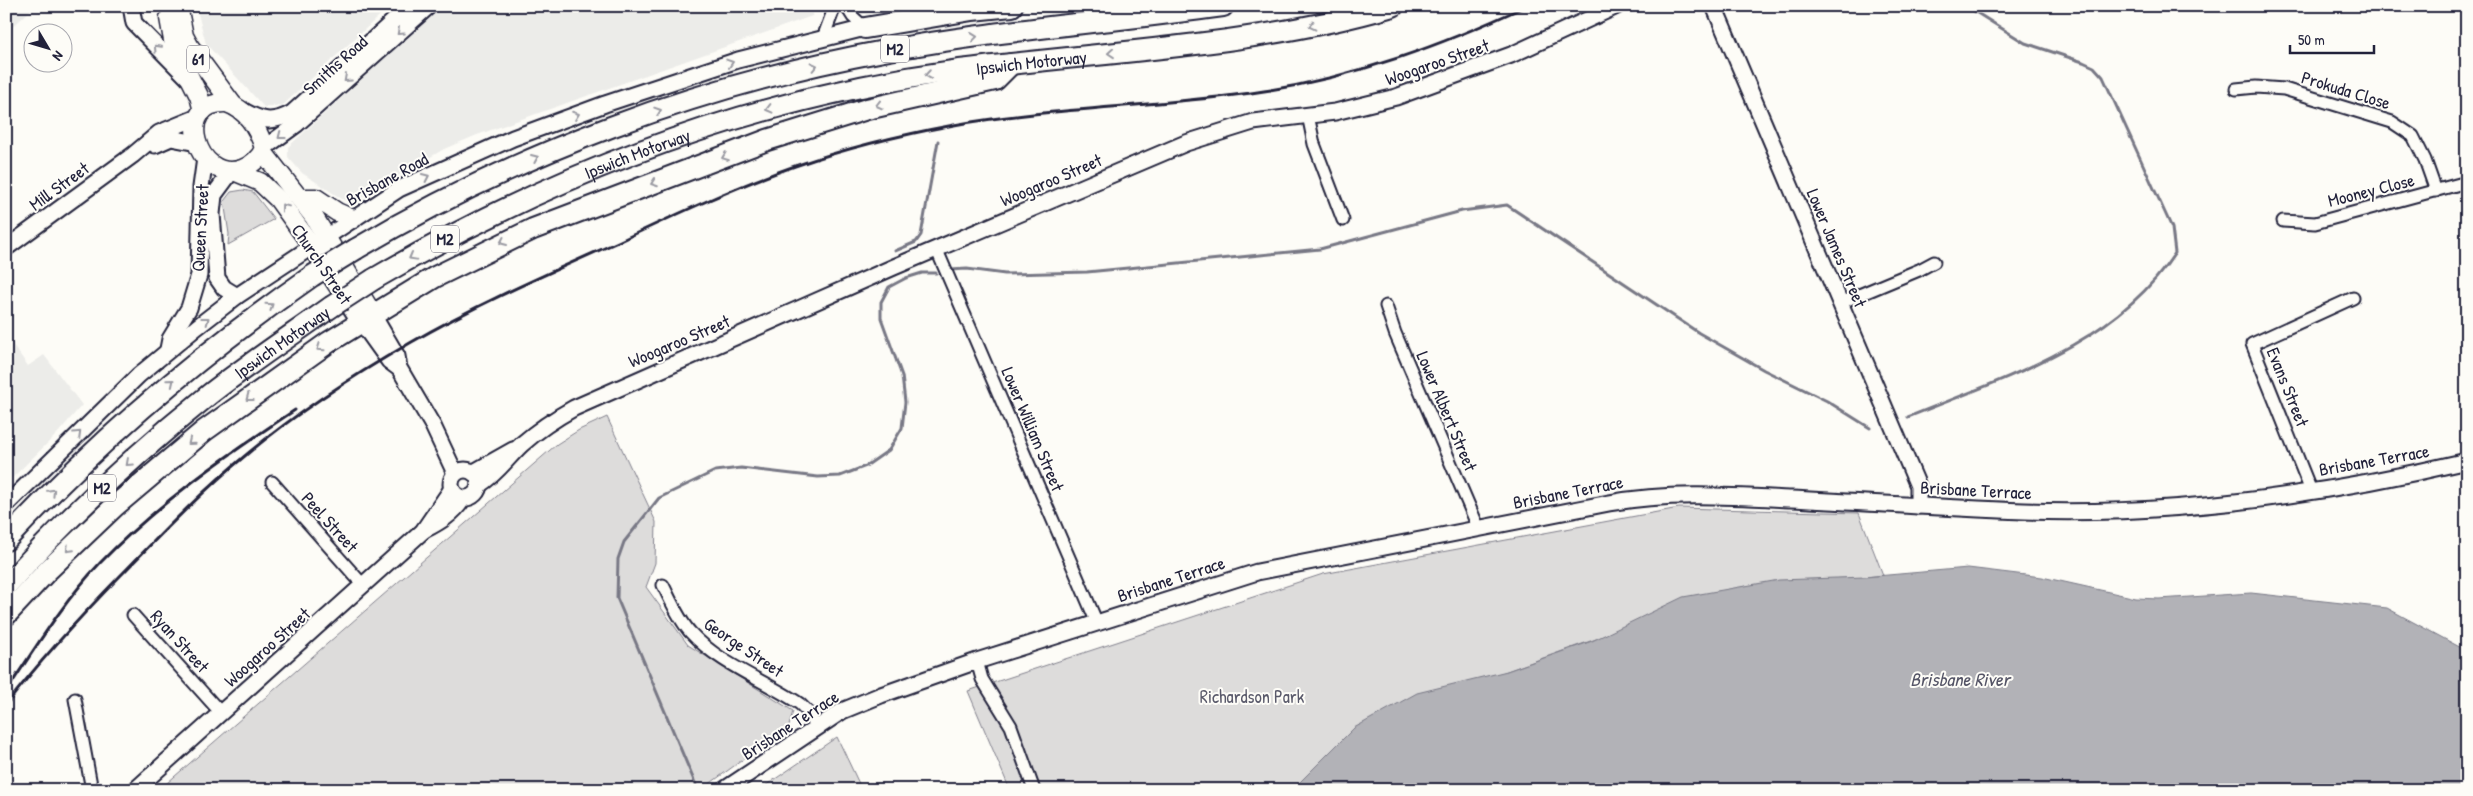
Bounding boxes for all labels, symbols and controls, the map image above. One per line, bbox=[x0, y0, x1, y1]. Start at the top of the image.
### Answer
one-way arrow bbox=[1308, 20, 1316, 31]
north arrow bbox=[22, 22, 72, 72]
scale bar bbox=[2290, 22, 2374, 54]
one-way arrow bbox=[396, 26, 405, 35]
street label: Smiths Road bbox=[297, 29, 373, 101]
text: 50 m bbox=[2298, 29, 2325, 50]
one-way arrow bbox=[970, 32, 978, 43]
street label: Woogaroo Street bbox=[1382, 32, 1493, 91]
road number: M2 bbox=[881, 36, 909, 62]
street label: Ipswich Motorway bbox=[974, 43, 1088, 80]
one-way arrow bbox=[154, 44, 163, 53]
road number: 61 bbox=[187, 46, 209, 72]
text: N bbox=[49, 48, 68, 66]
one-way arrow bbox=[1107, 48, 1115, 59]
one-way arrow bbox=[725, 58, 733, 68]
one-way arrow bbox=[810, 61, 819, 72]
street label: Prokuda Close bbox=[2298, 65, 2394, 115]
one-way arrow bbox=[924, 70, 933, 80]
one-way arrow bbox=[344, 73, 353, 82]
one-way arrow bbox=[876, 100, 884, 110]
one-way arrow bbox=[766, 104, 774, 114]
one-way arrow bbox=[653, 107, 662, 117]
one-way arrow bbox=[571, 110, 579, 120]
street label: Ipswich Motorway bbox=[580, 122, 694, 185]
one-way arrow bbox=[277, 130, 286, 139]
street label: Brisbane Road bbox=[341, 146, 433, 212]
street label: Woogaroo Street bbox=[996, 147, 1106, 213]
one-way arrow bbox=[721, 151, 730, 161]
one-way arrow bbox=[530, 154, 539, 165]
street label: Mill Street bbox=[24, 155, 95, 216]
street label: Mooney Close bbox=[2325, 167, 2417, 213]
one-way arrow bbox=[421, 172, 430, 183]
one-way arrow bbox=[651, 177, 659, 187]
street label: Queen Street bbox=[185, 183, 215, 272]
street label: Lower James Street bbox=[1801, 185, 1874, 312]
one-way arrow bbox=[281, 204, 289, 213]
street label: Church Street bbox=[286, 219, 359, 310]
road number: M2 bbox=[431, 225, 459, 252]
one-way arrow bbox=[499, 236, 508, 247]
one-way arrow bbox=[408, 251, 417, 261]
street label: Ipswich Motorway bbox=[229, 299, 335, 384]
one-way arrow bbox=[264, 303, 274, 312]
street label: Woogaroo Street bbox=[624, 308, 734, 374]
one-way arrow bbox=[200, 317, 210, 326]
one-way arrow bbox=[316, 342, 326, 351]
street label: Evans Street bbox=[2261, 344, 2315, 431]
street label: Lower Albert Street bbox=[1411, 347, 1484, 475]
street label: Lower William Street bbox=[996, 363, 1071, 496]
one-way arrow bbox=[165, 379, 174, 387]
one-way arrow bbox=[245, 392, 255, 401]
one-way arrow bbox=[72, 431, 81, 440]
one-way arrow bbox=[187, 436, 197, 445]
street label: Brisbane Terrace bbox=[2317, 438, 2431, 482]
one-way arrow bbox=[125, 458, 134, 467]
street label: Brisbane Terrace bbox=[1511, 469, 1625, 515]
road number: M2 bbox=[88, 474, 116, 502]
street label: Brisbane Terrace bbox=[1920, 475, 2032, 505]
street label: Peel Street bbox=[296, 486, 365, 558]
one-way arrow bbox=[46, 489, 55, 498]
one-way arrow bbox=[66, 544, 75, 553]
street label: Brisbane Terrace bbox=[1114, 550, 1228, 608]
street label: Woogaroo Street bbox=[218, 601, 316, 692]
street label: Ryan Street bbox=[145, 604, 216, 679]
street label: George Street bbox=[699, 611, 789, 683]
water label: Brisbane River bbox=[1910, 666, 2013, 692]
street label: Brisbane Terrace bbox=[736, 684, 844, 766]
park label: Richardson Park bbox=[1200, 684, 1305, 709]

